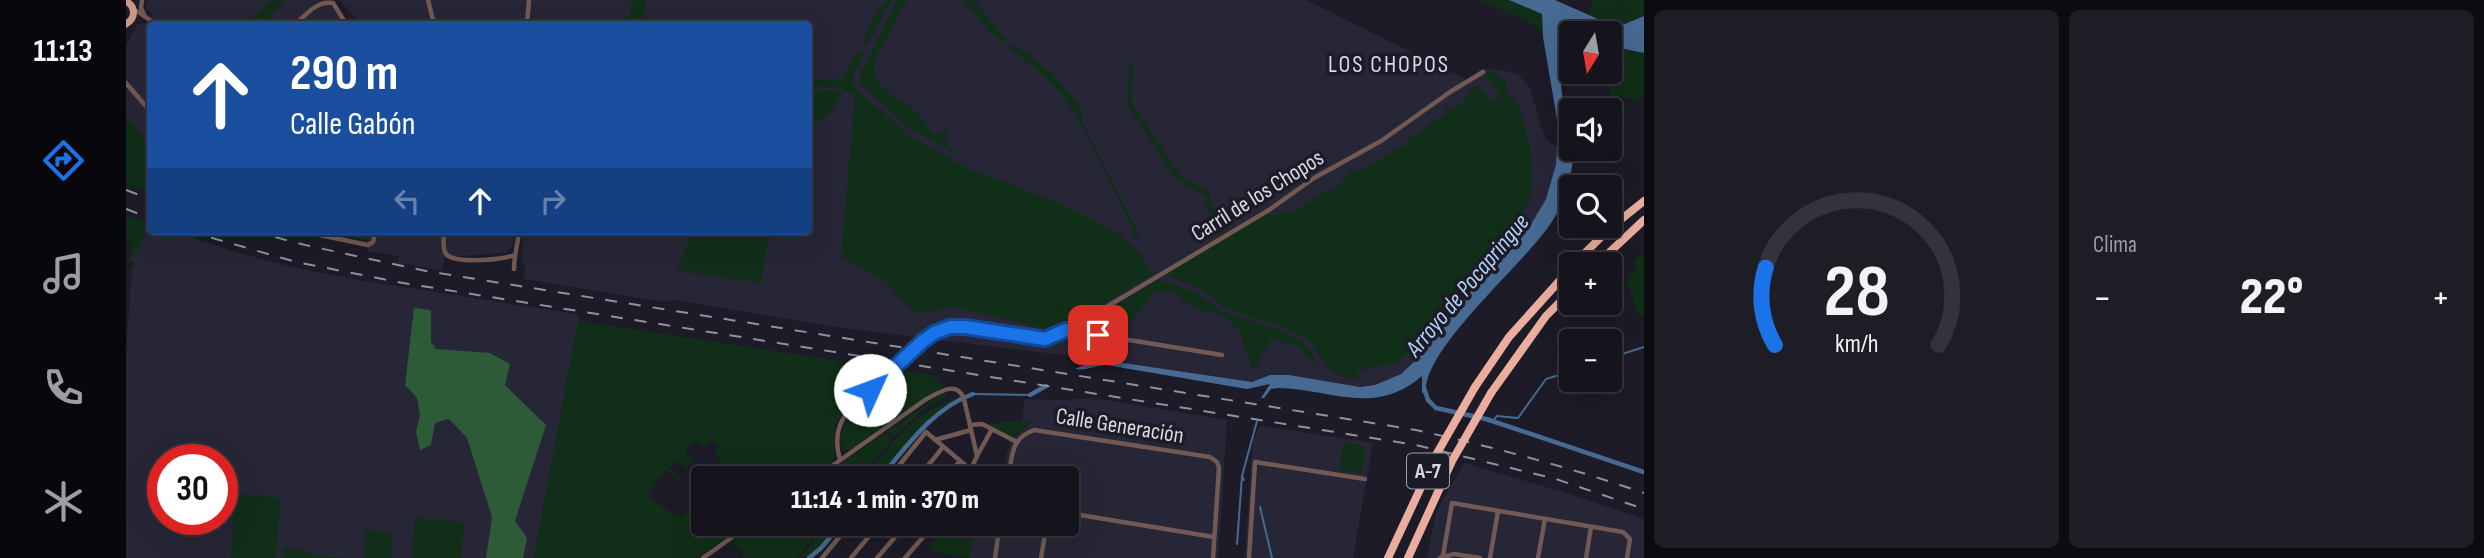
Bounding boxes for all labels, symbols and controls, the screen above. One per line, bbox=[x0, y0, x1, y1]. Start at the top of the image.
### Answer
north arrow bbox=[1559, 21, 1622, 84]
map controls bbox=[1559, 21, 1622, 392]
text: 11:13 bbox=[33, 32, 93, 71]
text: 290 m bbox=[290, 45, 398, 104]
icon: ahead bbox=[175, 49, 266, 140]
district label: LOS CHOPOS bbox=[1328, 50, 1450, 79]
button: sound bbox=[1559, 98, 1622, 161]
text: Calle Gabón bbox=[290, 105, 416, 144]
icon: directions bbox=[39, 136, 88, 185]
street label: Carril de los Chopos bbox=[1186, 144, 1329, 248]
button: search bbox=[1559, 175, 1622, 238]
icon: left bbox=[388, 182, 426, 220]
icon: ahead bbox=[461, 182, 499, 220]
icon: right bbox=[534, 182, 572, 220]
water label: Arroyo de Pocapringue bbox=[1399, 208, 1535, 363]
text: Clima bbox=[2093, 231, 2137, 259]
icon: music bbox=[39, 249, 88, 298]
text: 28 bbox=[1823, 249, 1890, 337]
button: + bbox=[1559, 252, 1622, 315]
text: 22° bbox=[2240, 266, 2303, 329]
text: − bbox=[2093, 276, 2112, 321]
text: + bbox=[2431, 276, 2450, 321]
pin bbox=[1068, 305, 1128, 365]
icon: arrive bbox=[1079, 316, 1117, 354]
button: − bbox=[1559, 329, 1622, 392]
text: km/h bbox=[1835, 329, 1878, 360]
position arrow bbox=[833, 353, 907, 427]
icon: phone bbox=[39, 363, 88, 412]
street label: Calle Generación bbox=[1054, 402, 1186, 450]
speed limit sign: 30 bbox=[147, 444, 238, 535]
road number: A-7 bbox=[1407, 454, 1449, 489]
icon: climate bbox=[39, 477, 88, 526]
text: 11:14 · 1 min · 370 m bbox=[791, 485, 979, 516]

